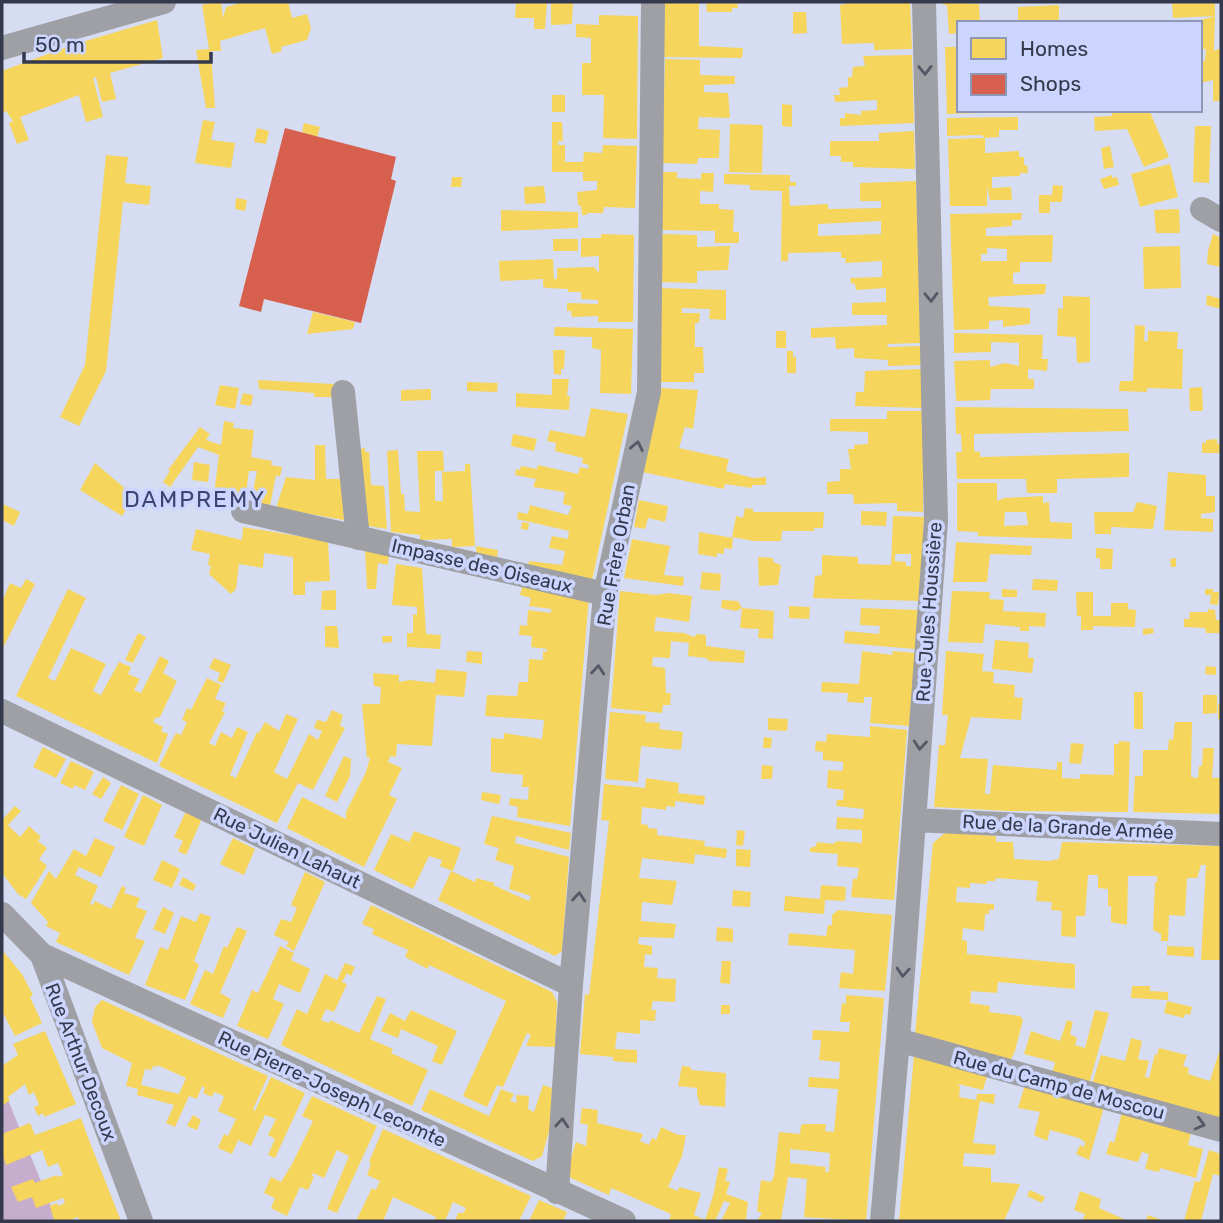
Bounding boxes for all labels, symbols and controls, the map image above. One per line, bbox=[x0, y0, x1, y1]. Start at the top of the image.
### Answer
scale bar bbox=[24, 21, 212, 65]
legend bbox=[957, 21, 1202, 112]
text: 50 m bbox=[35, 32, 85, 57]
text: Homes bbox=[1020, 36, 1088, 61]
one-way arrow bbox=[918, 65, 933, 76]
text: Shops bbox=[1020, 71, 1081, 96]
one-way arrow bbox=[923, 292, 938, 303]
one-way arrow bbox=[629, 440, 643, 452]
street label: Rue Frère Orban bbox=[592, 482, 640, 628]
district label: DAMPREMY bbox=[124, 485, 266, 513]
street label: Rue Jules Houssière bbox=[911, 521, 947, 703]
street label: Impasse des Oiseaux bbox=[389, 534, 575, 598]
one-way arrow bbox=[590, 664, 605, 675]
one-way arrow bbox=[913, 740, 928, 751]
street label: Rue Julien Lahaut bbox=[210, 802, 365, 894]
street label: Rue de la Grande Armée bbox=[962, 810, 1174, 844]
one-way arrow bbox=[571, 891, 586, 902]
one-way arrow bbox=[896, 966, 911, 977]
street label: Rue Arthur Decoux bbox=[40, 980, 122, 1144]
street label: Rue Pierre-Joseph Lecomte bbox=[214, 1026, 450, 1152]
street label: Rue du Camp de Moscou bbox=[951, 1046, 1167, 1124]
one-way arrow bbox=[1193, 1116, 1205, 1130]
one-way arrow bbox=[554, 1118, 569, 1129]

